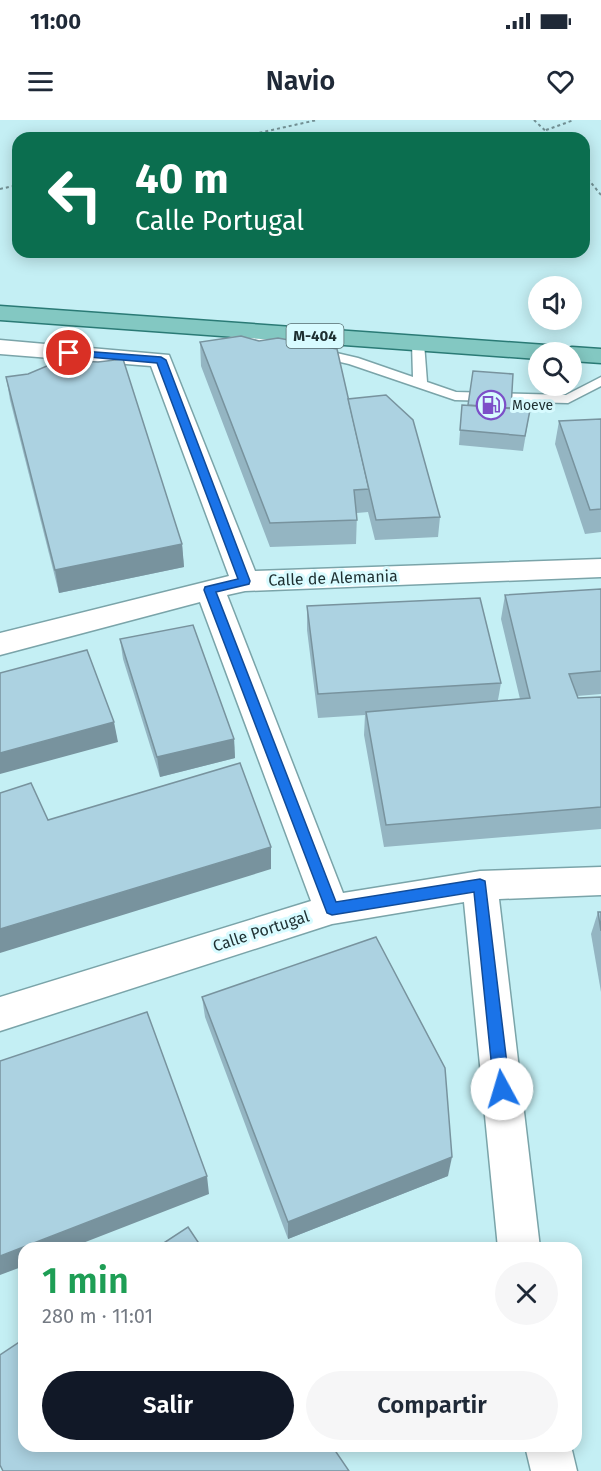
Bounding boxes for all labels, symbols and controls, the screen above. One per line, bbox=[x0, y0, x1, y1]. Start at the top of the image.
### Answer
text: 11:00 bbox=[30, 8, 81, 35]
icon: menu bbox=[24, 65, 57, 98]
text: Navio bbox=[266, 65, 335, 97]
icon: heart bbox=[544, 65, 577, 98]
text: 40 m bbox=[135, 154, 229, 204]
icon: left bbox=[36, 156, 114, 234]
text: Calle Portugal bbox=[135, 205, 304, 237]
map controls bbox=[528, 276, 582, 396]
button: sound bbox=[528, 276, 582, 330]
road number: M-404 bbox=[286, 324, 344, 348]
pin bbox=[43, 327, 94, 378]
icon: arrive bbox=[52, 336, 85, 369]
button: search bbox=[528, 342, 582, 396]
fuel station icon: Moeve bbox=[475, 389, 507, 421]
place label: Moeve bbox=[512, 397, 553, 414]
street label: Calle de Alemania bbox=[268, 566, 398, 590]
street label: Calle Portugal bbox=[210, 906, 312, 956]
position arrow bbox=[470, 1057, 534, 1121]
text: 1 min bbox=[42, 1259, 129, 1303]
button: close bbox=[495, 1262, 558, 1325]
text: 280 m · 11:01 bbox=[42, 1304, 153, 1328]
button: Salir bbox=[42, 1371, 294, 1440]
button: Compartir bbox=[306, 1371, 558, 1440]

